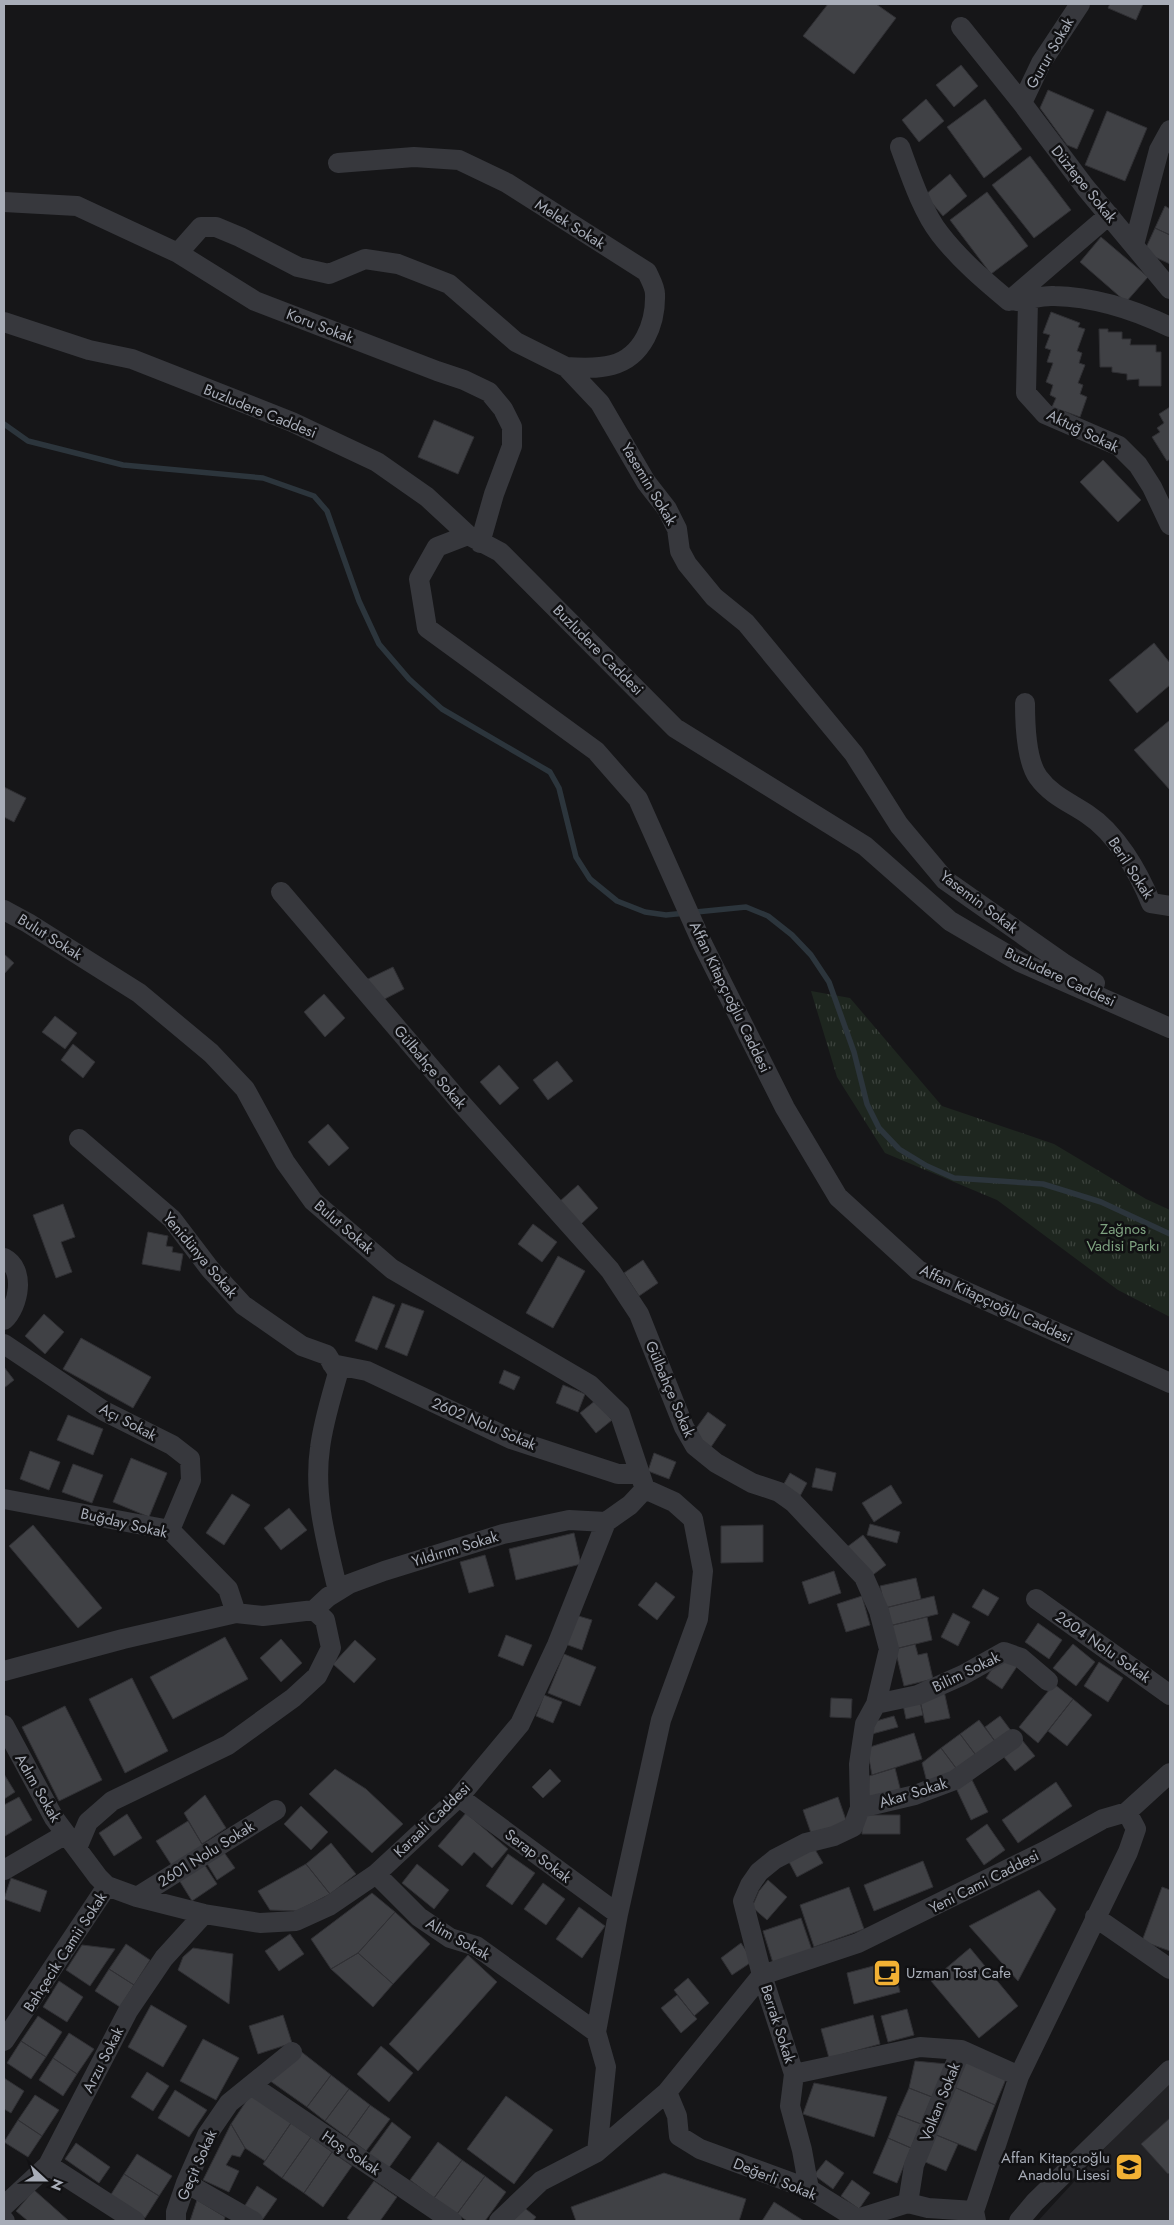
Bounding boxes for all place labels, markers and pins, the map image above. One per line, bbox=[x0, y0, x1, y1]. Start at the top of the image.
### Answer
cafe icon: Uzman Tost Cafe bbox=[872, 1958, 902, 1988]
place label: Uzman Tost Cafe bbox=[906, 1962, 1011, 1984]
place label: Affan Kitapçıoğlu Anadolu Lisesi bbox=[1001, 2147, 1110, 2186]
school or university icon: Affan Kitapçıoğlu Anadolu Lisesi bbox=[1114, 2152, 1144, 2182]

